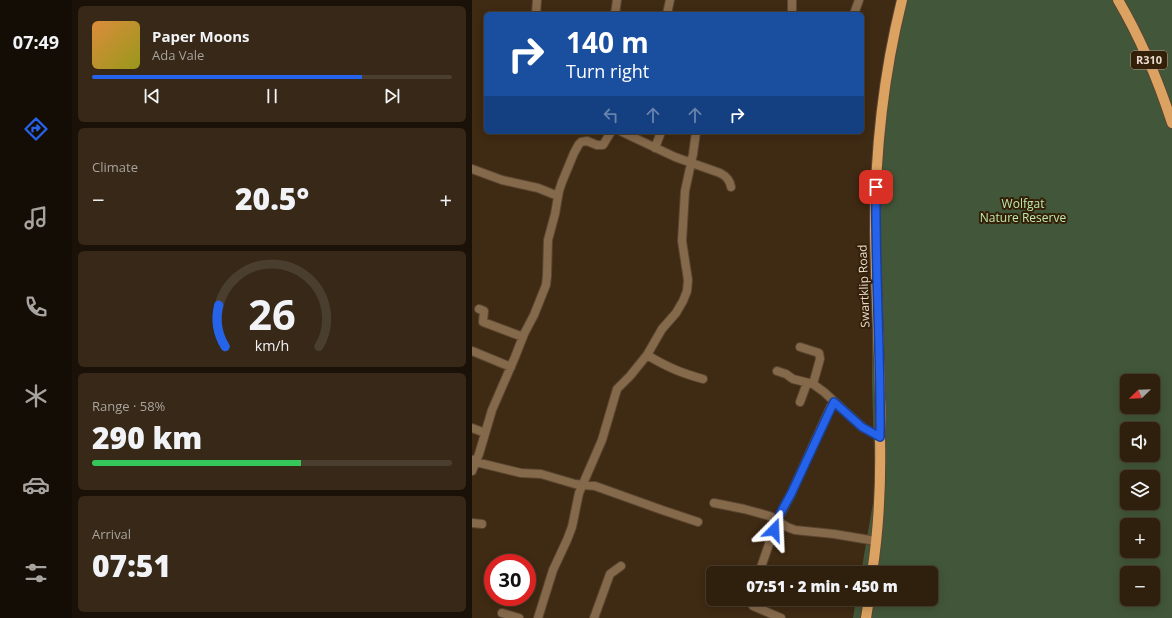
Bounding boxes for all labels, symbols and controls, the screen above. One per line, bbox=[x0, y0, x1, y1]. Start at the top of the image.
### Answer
text: 140 m bbox=[566, 23, 649, 61]
text: Paper Moons bbox=[152, 26, 250, 46]
icon: right bbox=[500, 28, 552, 80]
text: 07:49 bbox=[13, 30, 59, 54]
text: Ada Vale bbox=[152, 46, 204, 64]
road number: R310 bbox=[1131, 51, 1167, 69]
text: Turn right bbox=[566, 59, 649, 83]
icon: previous bbox=[141, 85, 163, 107]
icon: pause bbox=[261, 85, 283, 107]
icon: next bbox=[381, 85, 403, 107]
icon: left bbox=[600, 104, 622, 126]
icon: ahead bbox=[642, 104, 664, 126]
icon: ahead bbox=[684, 104, 706, 126]
icon: right bbox=[726, 104, 748, 126]
icon: directions bbox=[22, 115, 50, 143]
text: Climate bbox=[92, 158, 138, 176]
pin bbox=[859, 170, 893, 204]
icon: arrive bbox=[865, 176, 887, 198]
text: 20.5° bbox=[235, 178, 309, 219]
text: − bbox=[92, 184, 105, 214]
text: + bbox=[439, 184, 452, 214]
park label: Wolfgat Nature Reserve bbox=[980, 195, 1066, 226]
icon: music bbox=[22, 204, 50, 232]
street label: Swartklip Road bbox=[854, 244, 873, 328]
text: 26 bbox=[248, 286, 296, 342]
icon: phone bbox=[22, 293, 50, 321]
text: km/h bbox=[255, 336, 289, 355]
north arrow bbox=[1120, 374, 1160, 414]
map controls bbox=[1120, 374, 1160, 606]
icon: climate bbox=[22, 382, 50, 410]
text: Range · 58% bbox=[92, 397, 165, 415]
text: 290 km bbox=[92, 417, 202, 458]
button: sound bbox=[1120, 422, 1160, 462]
button: layers bbox=[1120, 470, 1160, 510]
icon: car bbox=[22, 471, 50, 499]
position arrow bbox=[753, 509, 795, 551]
button: + bbox=[1120, 518, 1160, 558]
text: Arrival bbox=[92, 525, 131, 543]
text: 07:51 bbox=[92, 545, 171, 586]
speed limit sign: 30 bbox=[484, 554, 536, 606]
icon: filters bbox=[22, 559, 50, 587]
button: − bbox=[1120, 566, 1160, 606]
text: 07:51 · 2 min · 450 m bbox=[746, 576, 898, 596]

